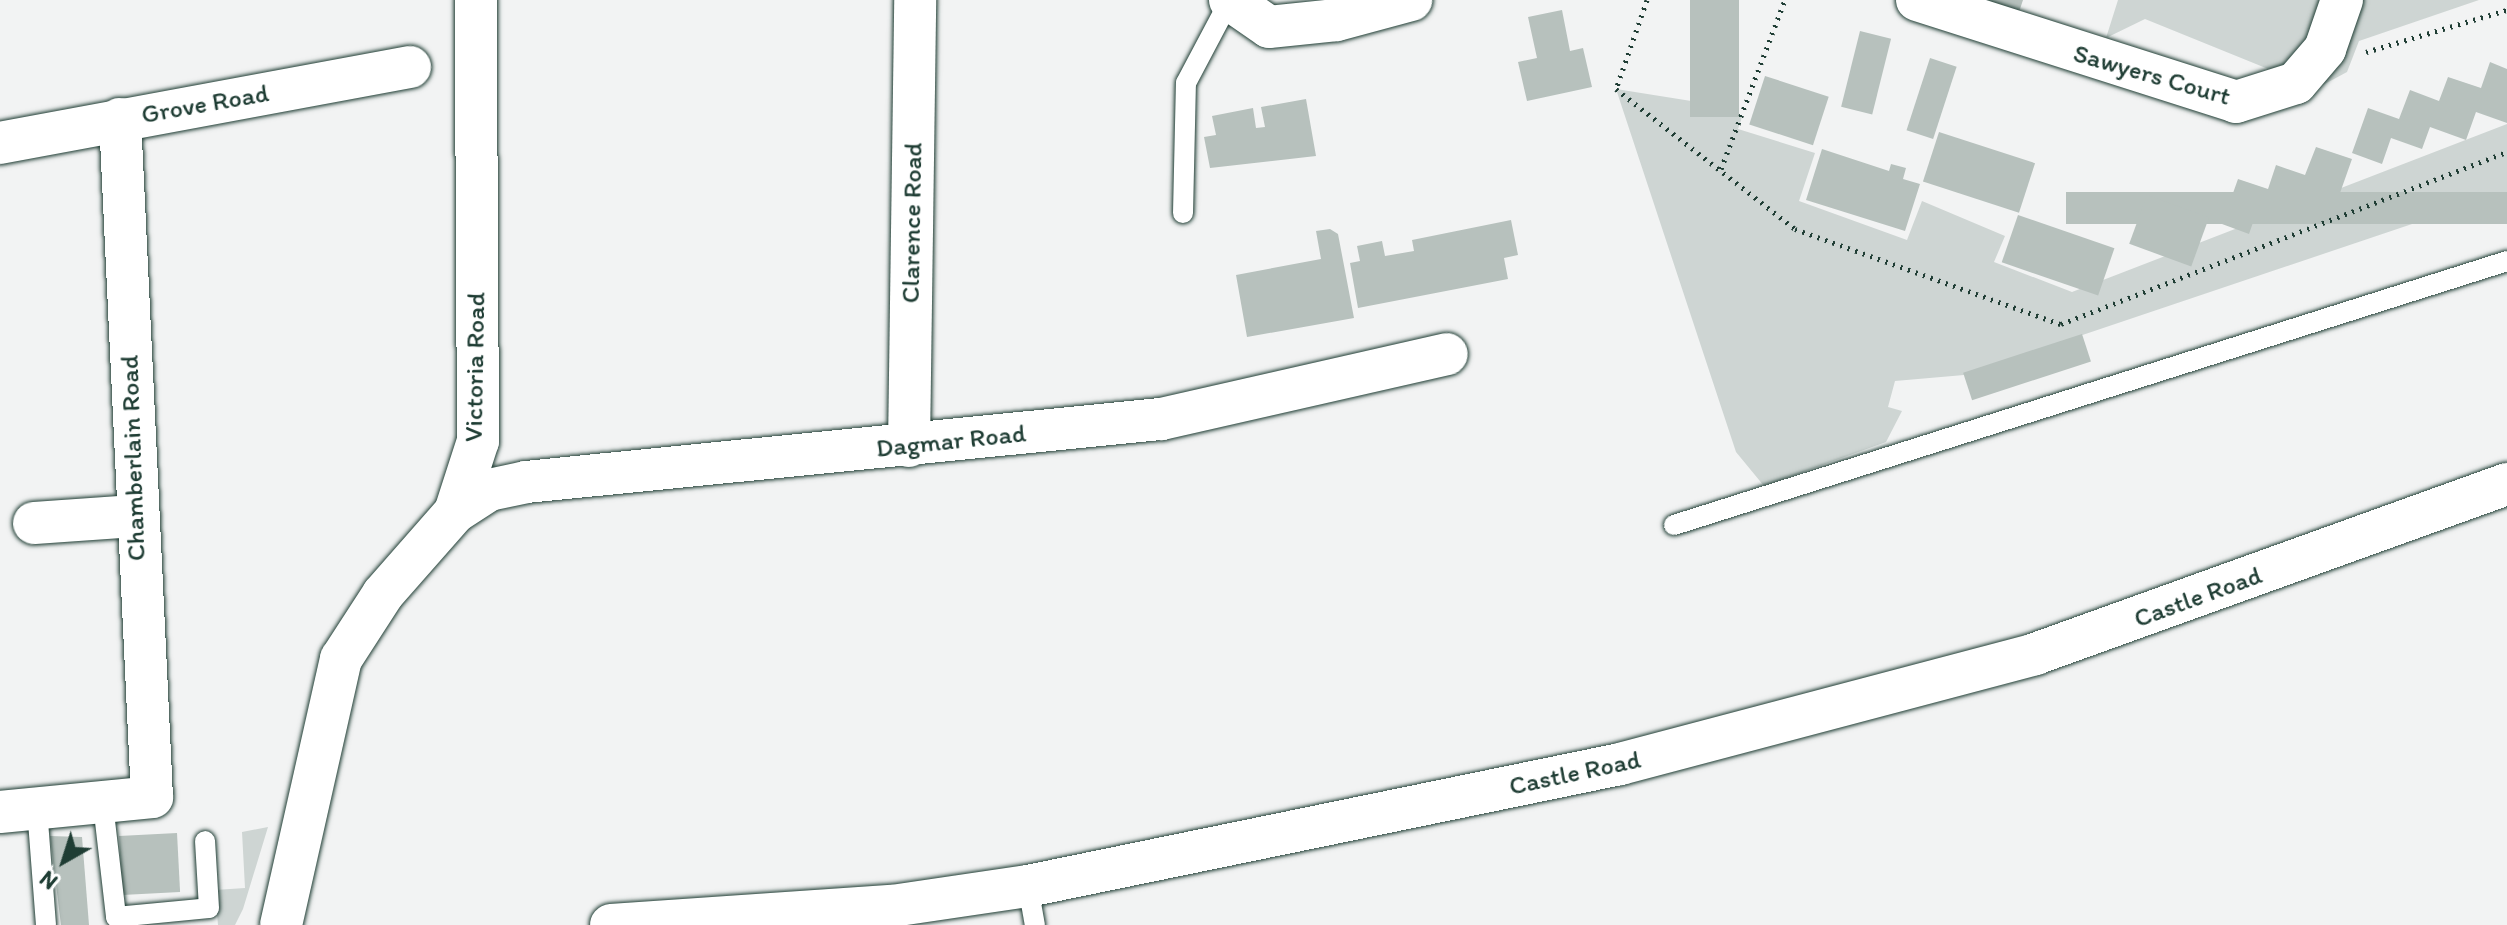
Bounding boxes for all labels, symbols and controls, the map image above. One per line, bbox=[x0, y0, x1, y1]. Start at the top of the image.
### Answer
street label: Sawyers Court bbox=[2070, 38, 2234, 112]
street label: Grove Road bbox=[139, 78, 271, 130]
street label: Clarence Road bbox=[895, 142, 929, 304]
street label: Victoria Road bbox=[458, 292, 492, 442]
street label: Chamberlain Road bbox=[114, 355, 152, 561]
street label: Dagmar Road bbox=[875, 418, 1027, 464]
street label: Castle Road bbox=[2130, 560, 2266, 634]
street label: Castle Road bbox=[1507, 744, 1643, 802]
north arrow bbox=[24, 821, 104, 901]
text: N bbox=[34, 865, 63, 895]

